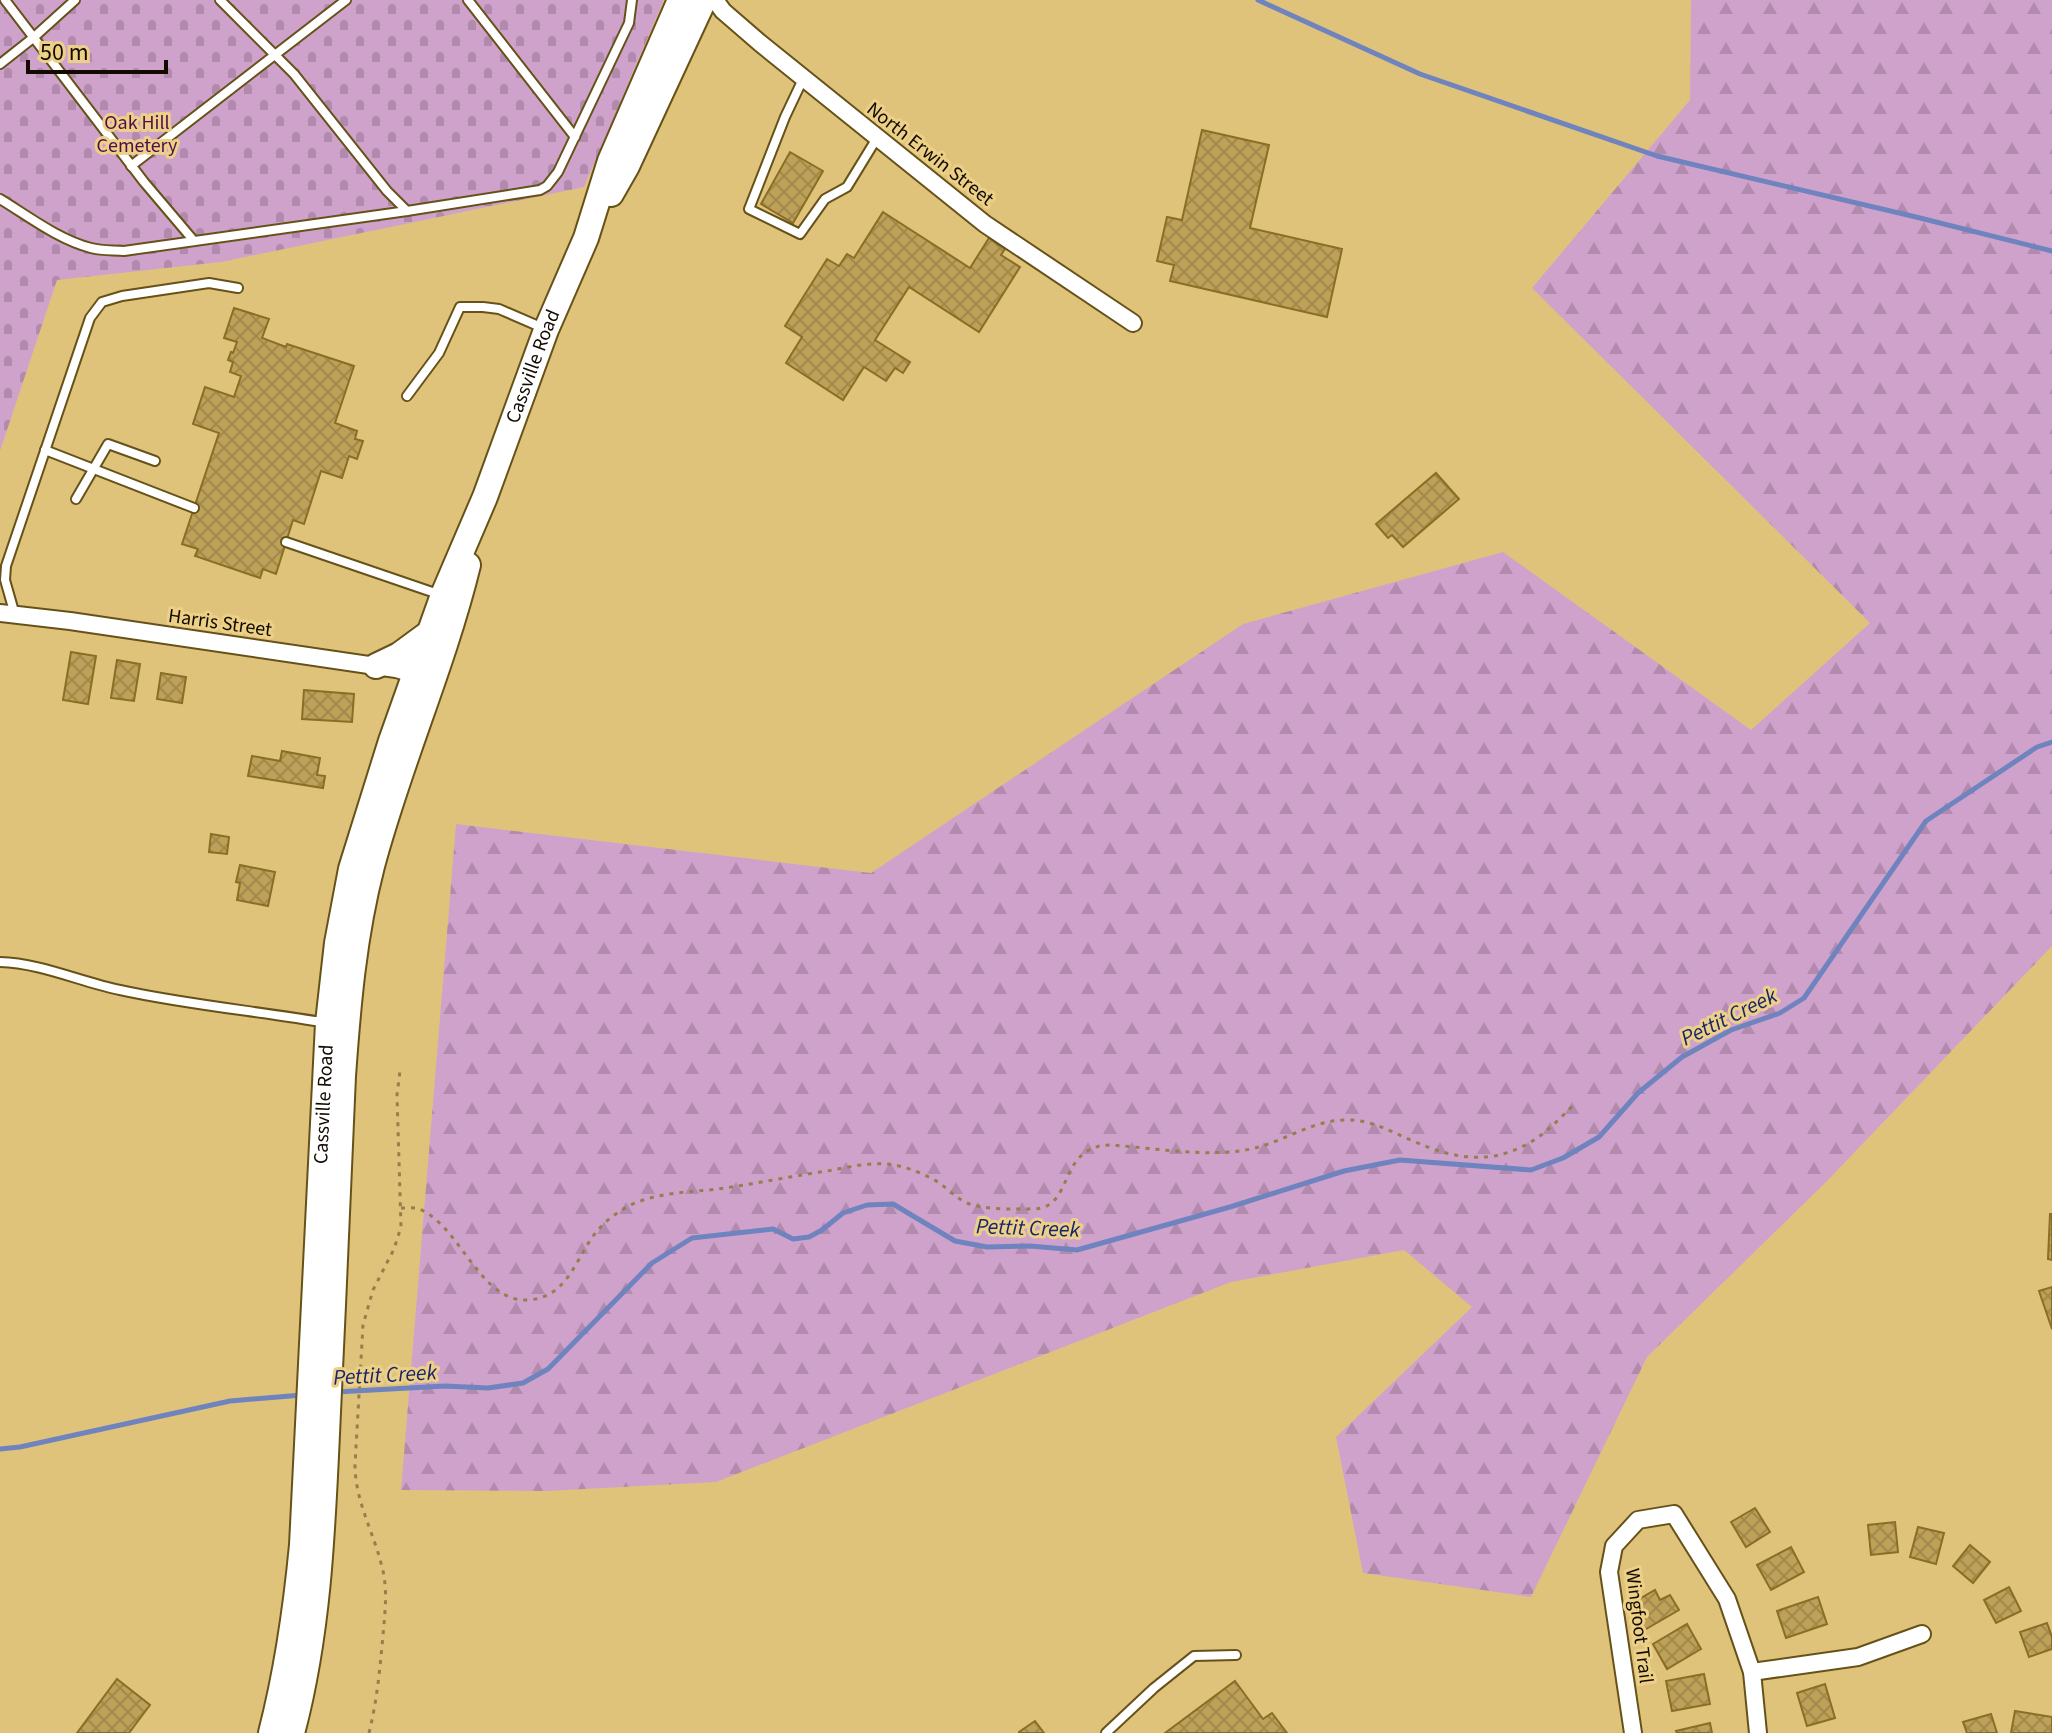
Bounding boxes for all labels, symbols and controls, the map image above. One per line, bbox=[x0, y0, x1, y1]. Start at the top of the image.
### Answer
scale bar bbox=[28, 24, 166, 74]
text: 50 m bbox=[40, 35, 89, 70]
street label: North Erwin Street bbox=[860, 95, 1000, 213]
park label: Oak Hill Cemetery bbox=[97, 109, 178, 160]
street label: Cassville Road bbox=[499, 305, 567, 427]
street label: Harris Street bbox=[166, 602, 274, 644]
water label: Pettit Creek bbox=[1675, 980, 1783, 1054]
street label: Cassville Road bbox=[307, 1044, 341, 1165]
water label: Pettit Creek bbox=[976, 1210, 1081, 1246]
water label: Pettit Creek bbox=[332, 1356, 438, 1394]
street label: Wingfoot Trail bbox=[1618, 1567, 1660, 1685]

